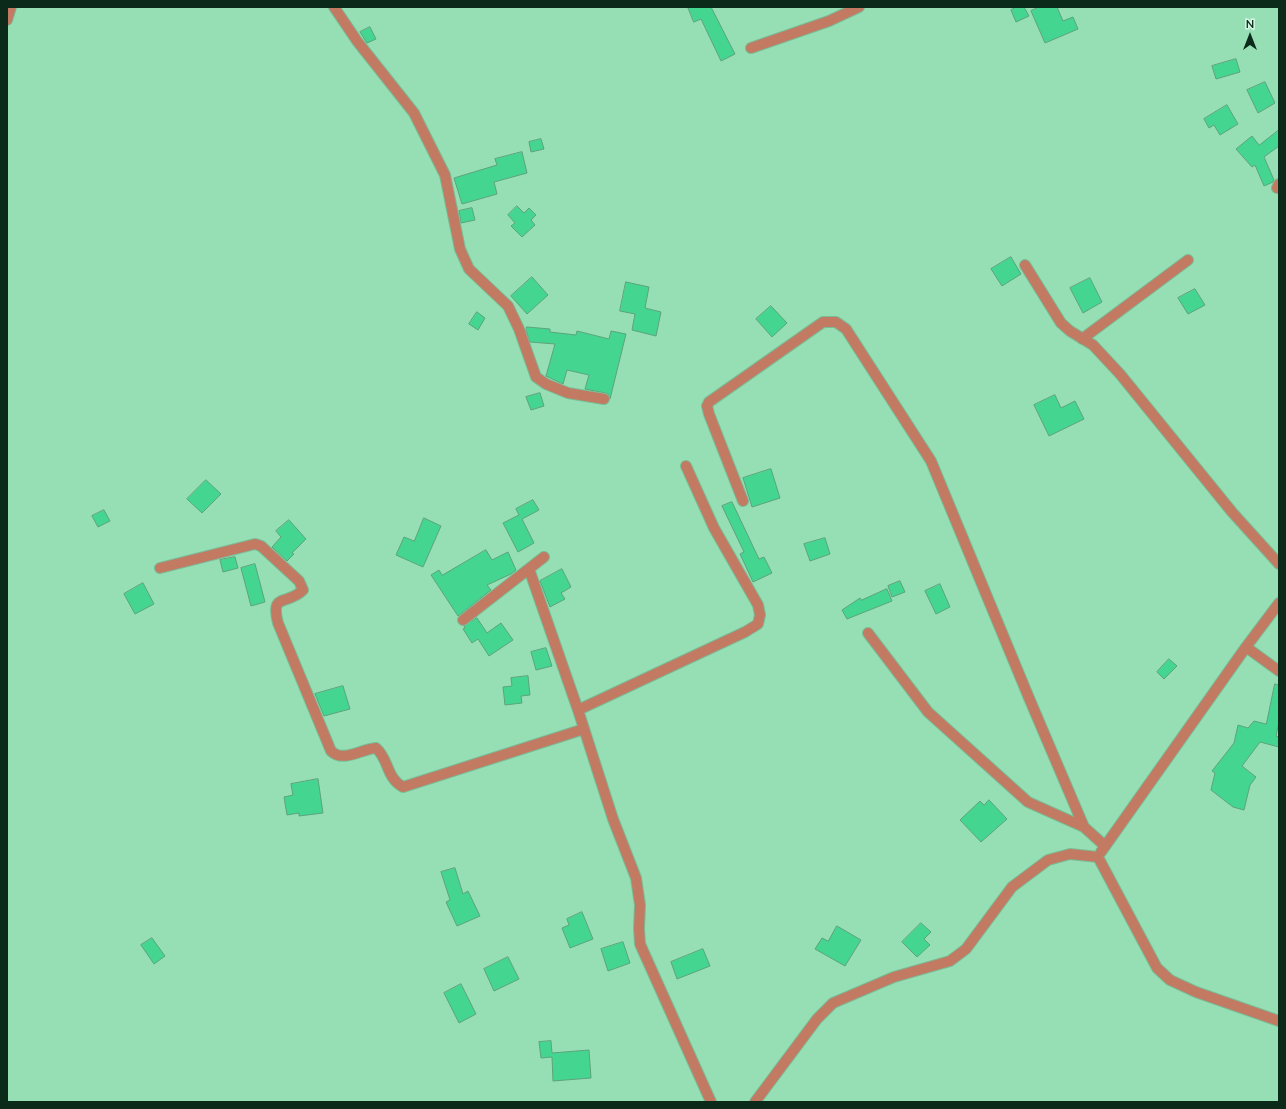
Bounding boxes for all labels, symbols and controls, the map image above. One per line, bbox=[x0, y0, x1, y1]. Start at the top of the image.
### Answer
north arrow bbox=[1230, 16, 1270, 56]
text: N bbox=[1246, 17, 1254, 30]

